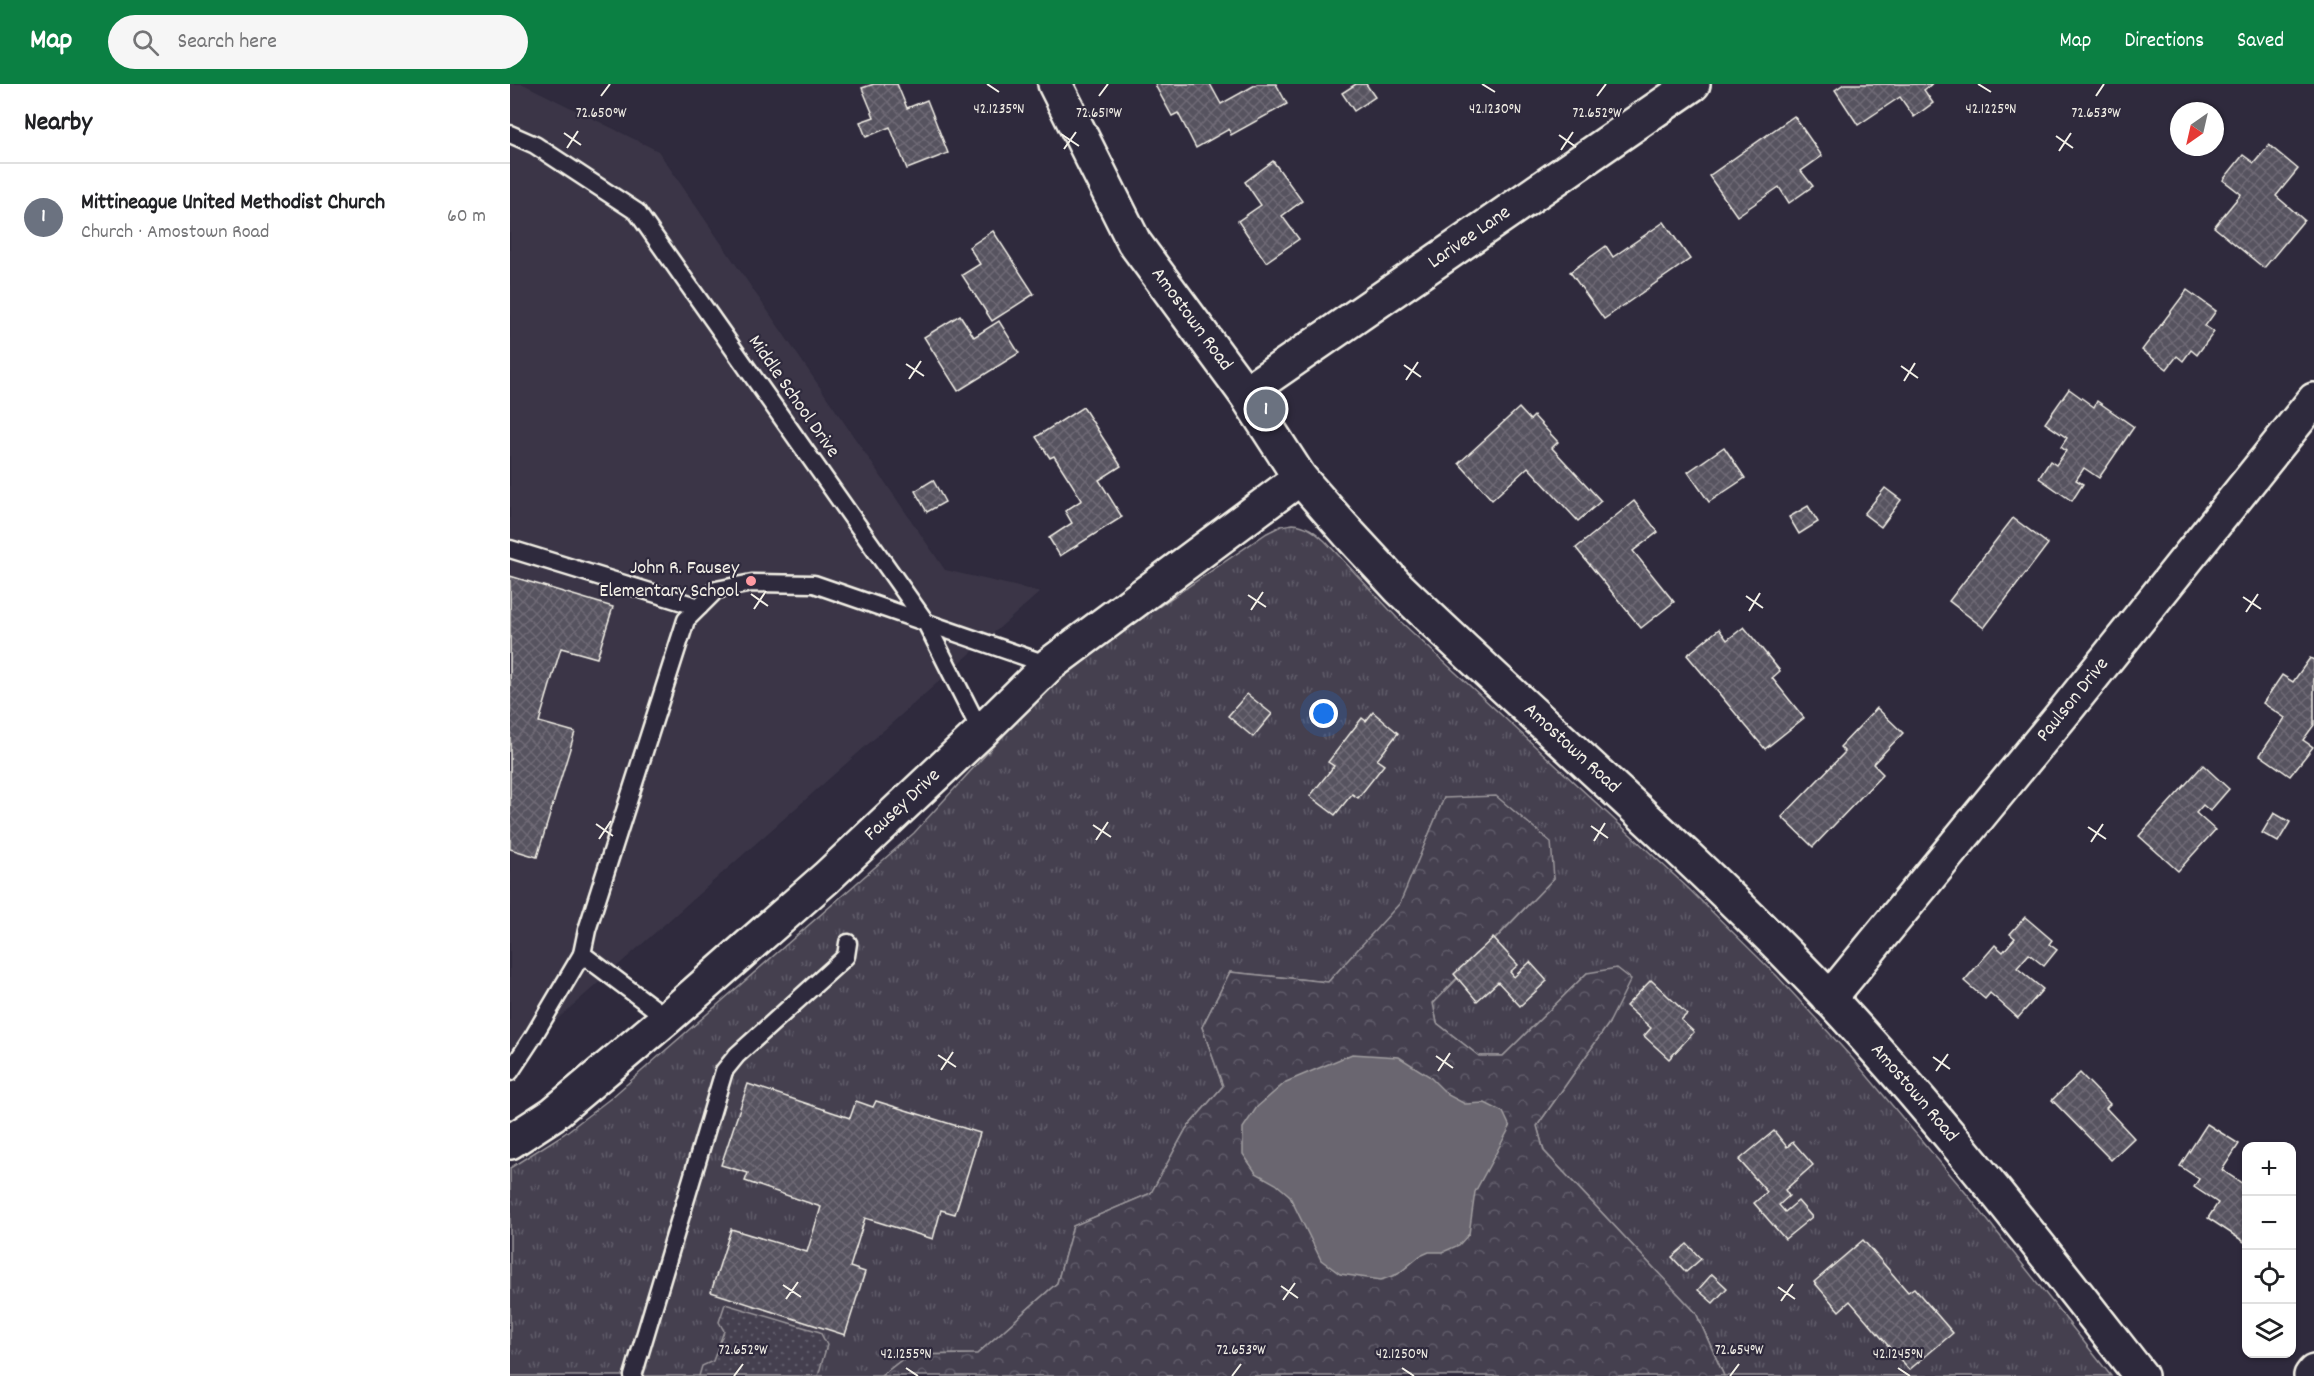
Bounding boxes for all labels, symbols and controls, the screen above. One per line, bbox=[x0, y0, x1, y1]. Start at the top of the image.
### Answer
search box bbox=[108, 15, 528, 69]
text: Map bbox=[30, 22, 72, 62]
icon: search bbox=[129, 26, 162, 59]
text: Search here bbox=[177, 27, 277, 58]
text: Map bbox=[2060, 27, 2091, 57]
text: Directions bbox=[2124, 27, 2204, 57]
text: Saved bbox=[2237, 27, 2284, 57]
text: 42.1235°N bbox=[974, 99, 1024, 121]
text: 42.1230°N bbox=[1469, 99, 1521, 121]
text: 42.1225°N bbox=[1966, 99, 2016, 121]
north arrow bbox=[2170, 102, 2224, 156]
text: 72.650°W bbox=[576, 103, 627, 125]
text: 72.651°W bbox=[1076, 103, 1122, 125]
text: 72.652°W bbox=[1572, 103, 1622, 125]
text: 72.653°W bbox=[2071, 103, 2121, 125]
text: Nearby bbox=[24, 105, 92, 142]
text: Mittineague United Methodist Church bbox=[81, 188, 385, 219]
street label: Larivee Lane bbox=[1423, 199, 1517, 276]
text: 1 bbox=[41, 203, 46, 231]
text: 60 m bbox=[447, 203, 486, 231]
text: Church · Amostown Road bbox=[81, 219, 269, 247]
street label: Amostown Road bbox=[1144, 262, 1239, 377]
street label: Middle School Drive bbox=[740, 330, 846, 464]
pin: 1 bbox=[1246, 386, 1286, 432]
place label: John R. Fausey Elementary School bbox=[599, 555, 740, 606]
marker: John R. Fausey Elementary School bbox=[744, 574, 758, 588]
street label: Paulson Drive bbox=[2031, 652, 2116, 749]
street label: Amostown Road bbox=[1517, 697, 1626, 801]
your location bbox=[1309, 699, 1338, 728]
street label: Fausey Drive bbox=[859, 762, 947, 848]
street label: Amostown Road bbox=[1863, 1038, 1964, 1149]
map controls bbox=[2242, 1142, 2296, 1358]
button: + bbox=[2242, 1142, 2296, 1196]
button: − bbox=[2242, 1196, 2296, 1250]
button: locate bbox=[2242, 1250, 2296, 1304]
button: layers bbox=[2242, 1304, 2296, 1358]
text: 72.652°W bbox=[718, 1340, 768, 1362]
text: 72.653°W bbox=[1216, 1340, 1266, 1362]
text: 72.654°W bbox=[1715, 1340, 1764, 1362]
text: 42.1255°N bbox=[880, 1344, 932, 1366]
text: 42.1250°N bbox=[1376, 1344, 1428, 1366]
text: 42.1245°N bbox=[1873, 1344, 1923, 1366]

